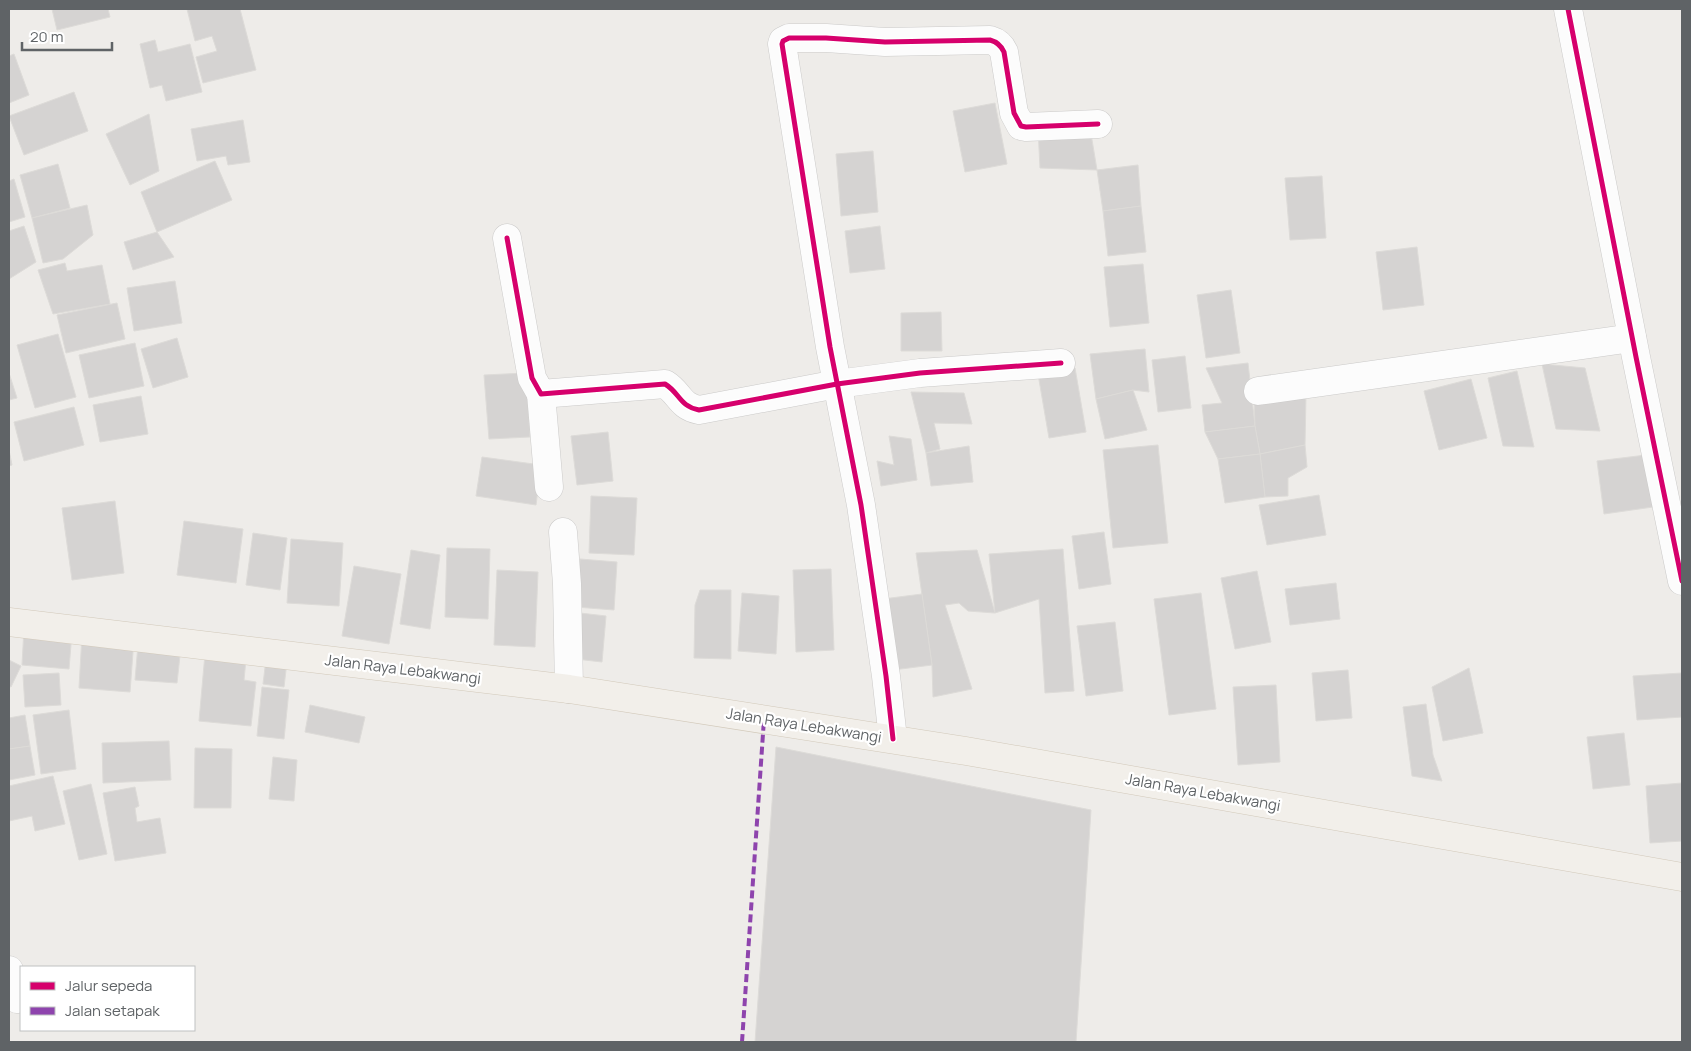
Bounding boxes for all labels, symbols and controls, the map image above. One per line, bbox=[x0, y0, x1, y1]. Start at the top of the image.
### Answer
scale bar bbox=[22, 20, 112, 52]
text: 20 m bbox=[30, 26, 63, 47]
street label: Jalan Raya Lebakwangi bbox=[324, 649, 482, 689]
street label: Jalan Raya Lebakwangi bbox=[725, 702, 883, 748]
street label: Jalan Raya Lebakwangi bbox=[1124, 768, 1282, 816]
legend bbox=[20, 966, 195, 1031]
text: Jalur sepeda bbox=[65, 975, 152, 996]
text: Jalan setapak bbox=[65, 1000, 160, 1021]

